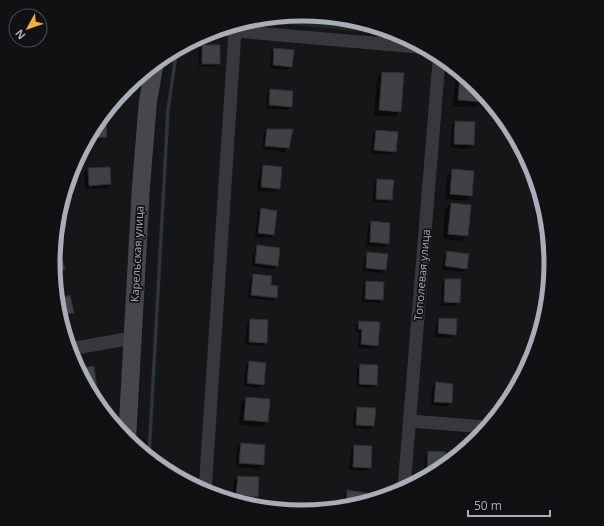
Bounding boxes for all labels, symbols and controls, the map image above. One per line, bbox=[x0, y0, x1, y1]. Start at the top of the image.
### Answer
north arrow bbox=[8, 8, 48, 48]
text: N bbox=[11, 26, 29, 43]
street label: Карельская улица bbox=[126, 205, 147, 302]
street label: Тополевая улица bbox=[410, 229, 433, 321]
scale bar bbox=[468, 492, 550, 518]
text: 50 m bbox=[474, 497, 502, 514]

